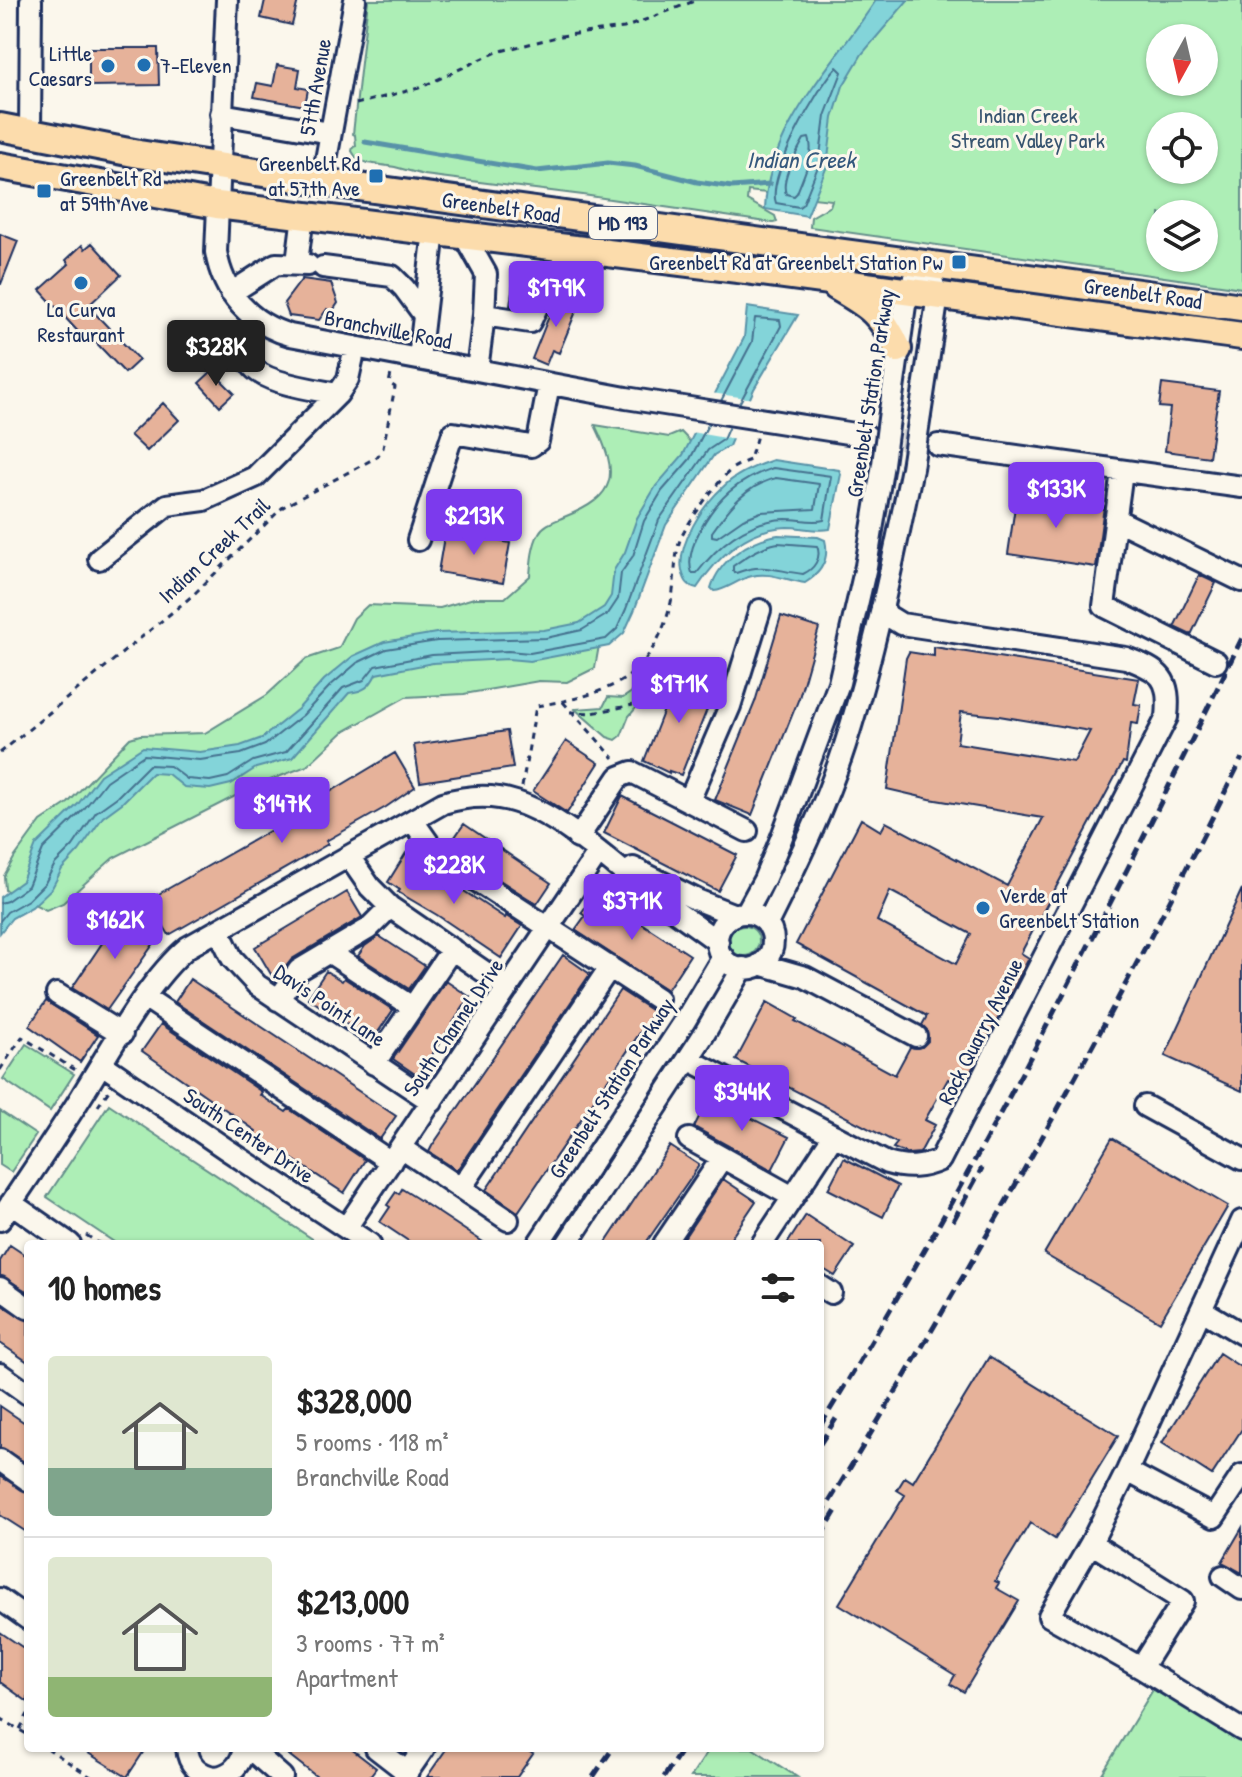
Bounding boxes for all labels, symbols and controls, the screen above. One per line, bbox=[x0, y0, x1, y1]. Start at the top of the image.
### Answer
north arrow bbox=[1146, 24, 1218, 96]
map controls bbox=[1146, 24, 1218, 272]
street label: 57th Avenue bbox=[292, 36, 338, 138]
place label: Little Caesars bbox=[29, 38, 92, 93]
place label: 7-Eleven bbox=[160, 50, 232, 80]
marker: 7-Eleven bbox=[135, 56, 153, 74]
marker: Little Caesars bbox=[99, 57, 117, 75]
park label: Indian Creek Stream Valley Park bbox=[951, 100, 1105, 155]
button: locate bbox=[1146, 112, 1218, 184]
water label: Indian Creek bbox=[747, 143, 857, 175]
place label: Greenbelt Rd at 57th Ave bbox=[259, 148, 360, 203]
place label: Greenbelt Rd at 59th Ave bbox=[60, 163, 162, 218]
marker: Greenbelt Rd at 57th Ave bbox=[367, 167, 385, 185]
marker: Greenbelt Rd at 59th Ave bbox=[35, 182, 53, 200]
street label: Greenbelt Road bbox=[440, 184, 562, 230]
button: layers bbox=[1146, 200, 1218, 272]
road number: MD 193 bbox=[589, 207, 657, 239]
place label: Greenbelt Rd at Greenbelt Station Pw bbox=[649, 247, 943, 277]
marker: Greenbelt Rd at Greenbelt Station Pw bbox=[950, 253, 968, 271]
pin: $179K bbox=[500, 261, 612, 329]
text: $179K bbox=[527, 269, 585, 304]
street label: Greenbelt Road bbox=[1082, 270, 1204, 316]
marker: La Curva Restaurant bbox=[72, 274, 90, 292]
street label: Greenbelt Station Parkway bbox=[839, 287, 901, 499]
place label: La Curva Restaurant bbox=[38, 294, 125, 349]
street label: Branchville Road bbox=[322, 302, 455, 356]
pin: $328K bbox=[160, 320, 272, 388]
text: $328K bbox=[185, 328, 247, 363]
pin: $133K bbox=[1000, 462, 1112, 530]
text: $133K bbox=[1026, 470, 1086, 505]
pin: $213K bbox=[418, 489, 530, 557]
street label: Indian Creek Trail bbox=[152, 490, 276, 610]
text: $213K bbox=[444, 497, 504, 532]
pin: $171K bbox=[623, 657, 735, 725]
text: $171K bbox=[650, 665, 708, 700]
pin: $147K bbox=[226, 777, 338, 845]
text: $147K bbox=[253, 785, 311, 820]
pin: $228K bbox=[398, 838, 510, 906]
text: $228K bbox=[423, 846, 485, 881]
pin: $371K bbox=[576, 874, 688, 942]
place label: Verde at Greenbelt Station bbox=[999, 880, 1139, 935]
text: $371K bbox=[602, 882, 662, 917]
pin: $162K bbox=[59, 893, 171, 961]
marker: Verde at Greenbelt Station bbox=[974, 899, 992, 917]
text: $162K bbox=[86, 901, 144, 936]
street label: South Channel Drive bbox=[396, 952, 510, 1102]
street label: Rock Quarry Avenue bbox=[930, 952, 1030, 1109]
street label: Davis Point Lane bbox=[268, 957, 392, 1054]
street label: Greenbelt Station Parkway bbox=[541, 992, 681, 1184]
pin: $344K bbox=[686, 1065, 798, 1133]
text: $344K bbox=[713, 1073, 771, 1108]
street label: South Center Drive bbox=[178, 1080, 320, 1190]
text: 10 homes bbox=[48, 1265, 161, 1311]
icon: filters bbox=[756, 1266, 800, 1310]
text: $328,000 bbox=[296, 1378, 412, 1424]
icon: home bbox=[112, 1388, 208, 1484]
text: 5 rooms · 118 m² bbox=[296, 1424, 449, 1459]
text: Branchville Road bbox=[296, 1459, 449, 1494]
text: $213,000 bbox=[296, 1579, 409, 1625]
icon: home bbox=[112, 1589, 208, 1685]
text: 3 rooms · 77 m² bbox=[296, 1625, 445, 1660]
text: Apartment bbox=[296, 1660, 398, 1695]

